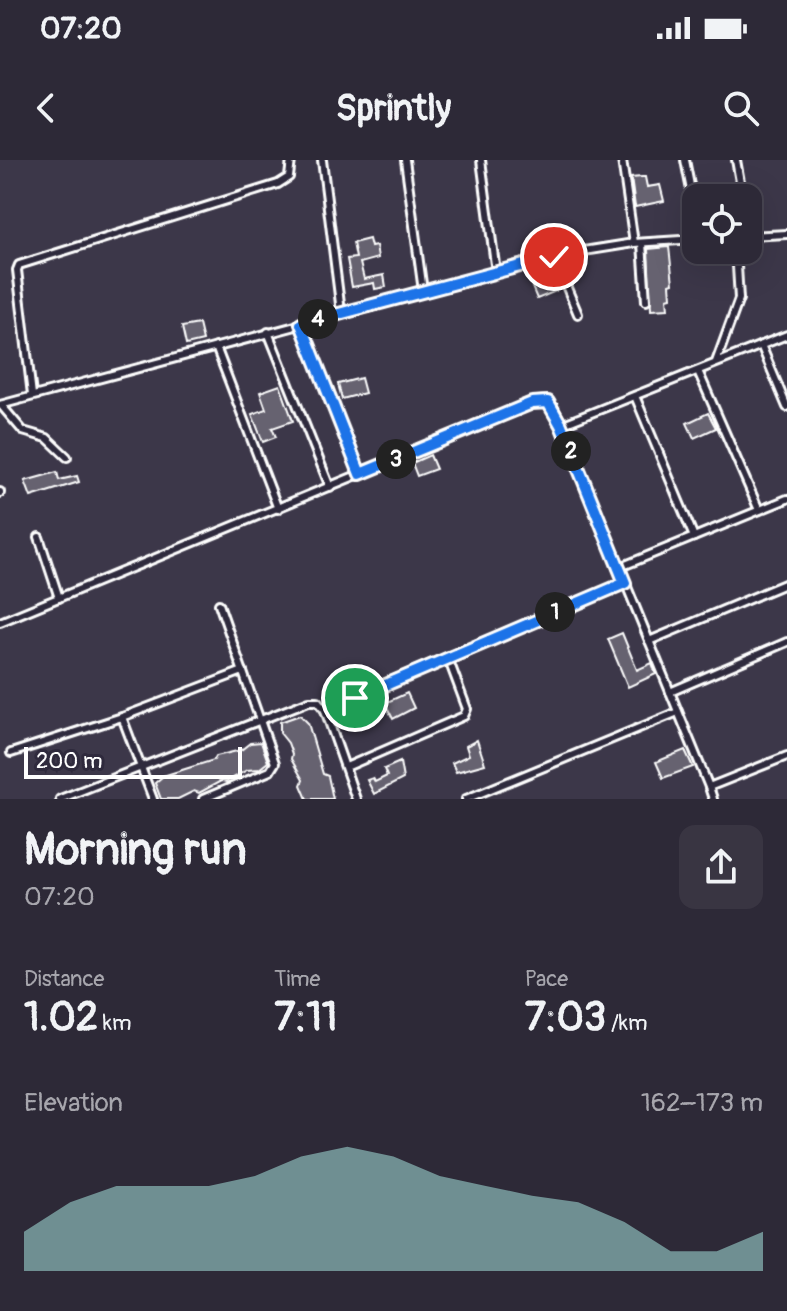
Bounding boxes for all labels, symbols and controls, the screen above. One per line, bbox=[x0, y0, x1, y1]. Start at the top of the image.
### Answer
text: 07:20 bbox=[40, 10, 122, 47]
icon: back bbox=[24, 86, 68, 130]
text: Sprintly bbox=[336, 86, 451, 131]
icon: search bbox=[719, 86, 763, 130]
map controls bbox=[682, 184, 762, 264]
button: locate bbox=[682, 184, 762, 264]
pin bbox=[520, 223, 588, 291]
icon: check bbox=[532, 235, 576, 279]
pin: 4 bbox=[298, 299, 338, 339]
text: 4 bbox=[312, 305, 324, 333]
pin: 2 bbox=[551, 431, 591, 471]
text: 2 bbox=[565, 437, 577, 465]
pin: 3 bbox=[376, 439, 416, 479]
text: 3 bbox=[390, 445, 402, 473]
pin: 1 bbox=[535, 592, 575, 632]
text: 1 bbox=[551, 598, 559, 626]
pin bbox=[321, 664, 389, 732]
icon: arrive bbox=[333, 676, 377, 720]
scale bar bbox=[24, 743, 242, 779]
text: 200 m bbox=[36, 747, 103, 775]
text: Morning run bbox=[24, 823, 247, 878]
button: share bbox=[679, 825, 763, 909]
text: 07:20 bbox=[24, 881, 95, 913]
text: Distance bbox=[24, 965, 104, 993]
text: Time bbox=[274, 965, 320, 993]
text: Pace bbox=[525, 965, 568, 993]
text: 1.02 bbox=[24, 993, 98, 1042]
text: 7:11 bbox=[274, 993, 337, 1042]
text: 7:03 bbox=[525, 993, 606, 1042]
text: km bbox=[98, 1009, 132, 1037]
text: /km bbox=[606, 1009, 648, 1037]
text: Elevation bbox=[24, 1087, 123, 1119]
text: 162–173 m bbox=[641, 1087, 763, 1119]

